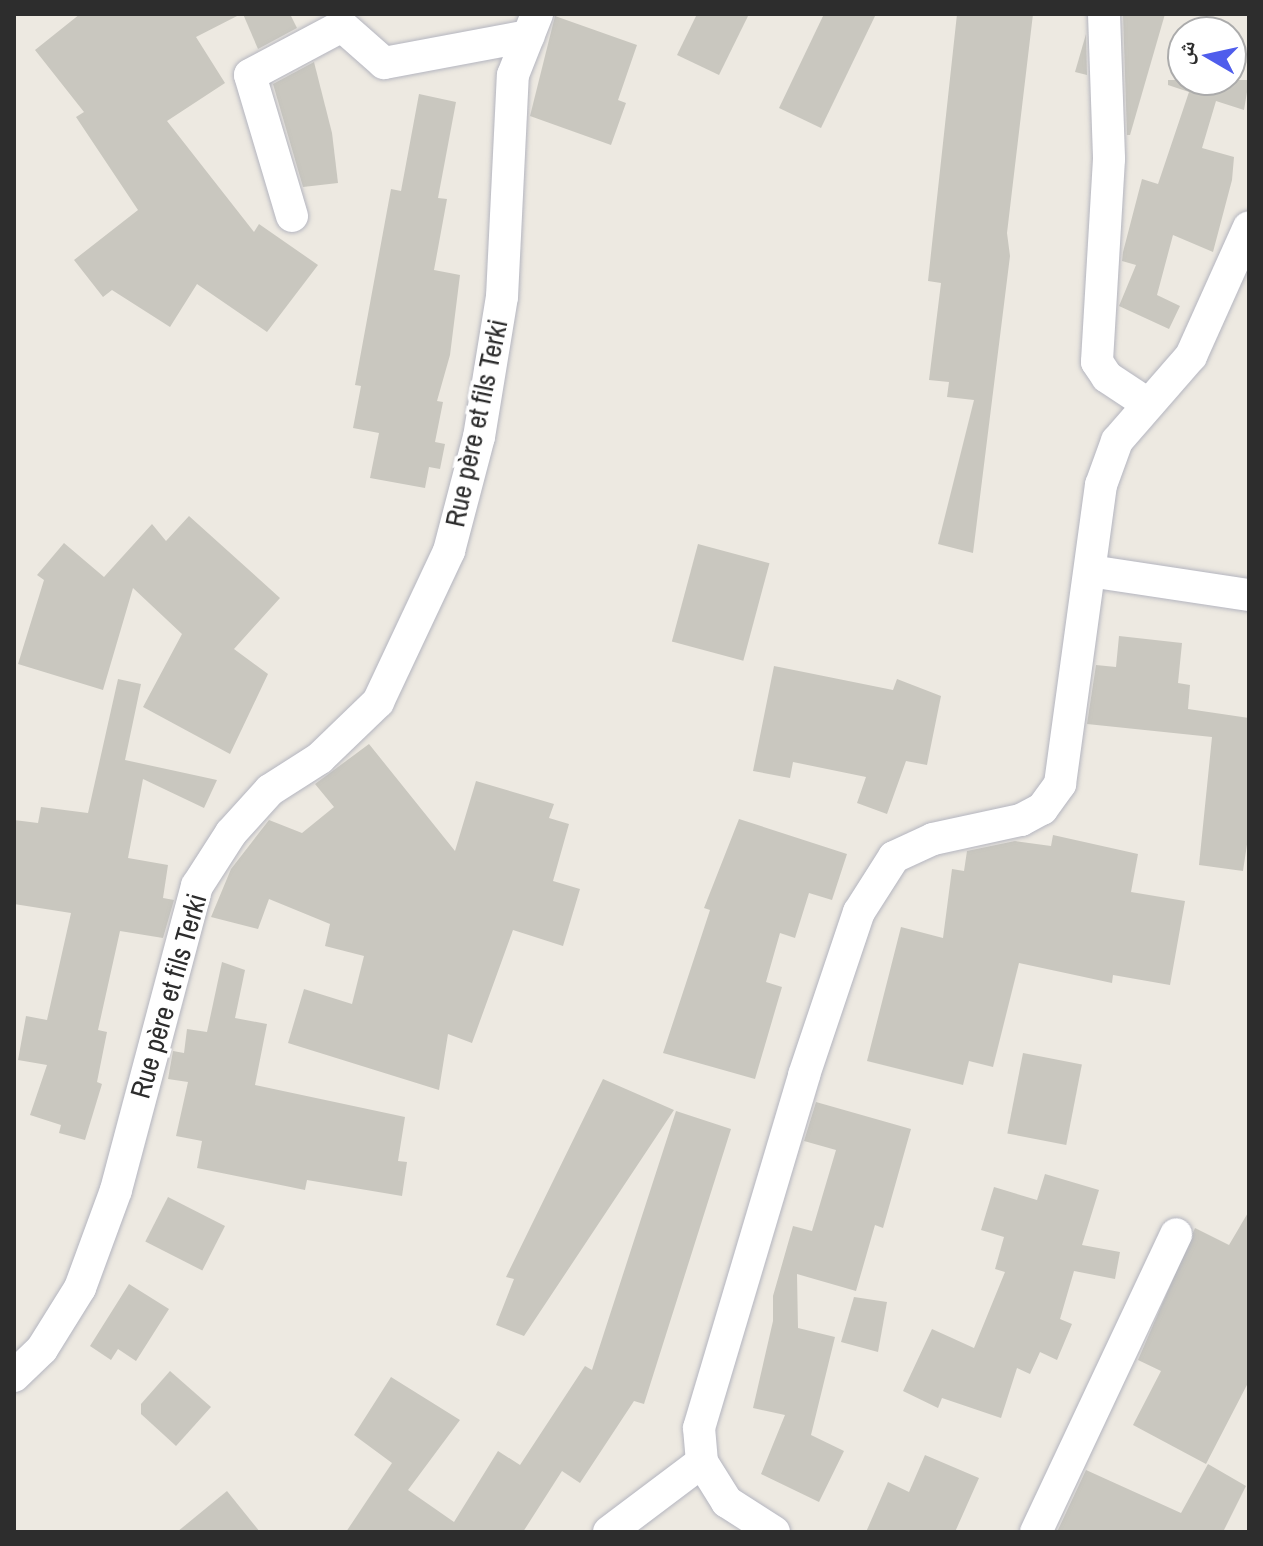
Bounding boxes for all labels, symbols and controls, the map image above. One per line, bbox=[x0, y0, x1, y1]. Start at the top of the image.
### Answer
north arrow bbox=[1167, 16, 1247, 96]
text: ش bbox=[1169, 39, 1202, 66]
street label: Rue père et fils Terki bbox=[438, 316, 514, 530]
street label: Rue père et fils Terki bbox=[123, 890, 213, 1102]

